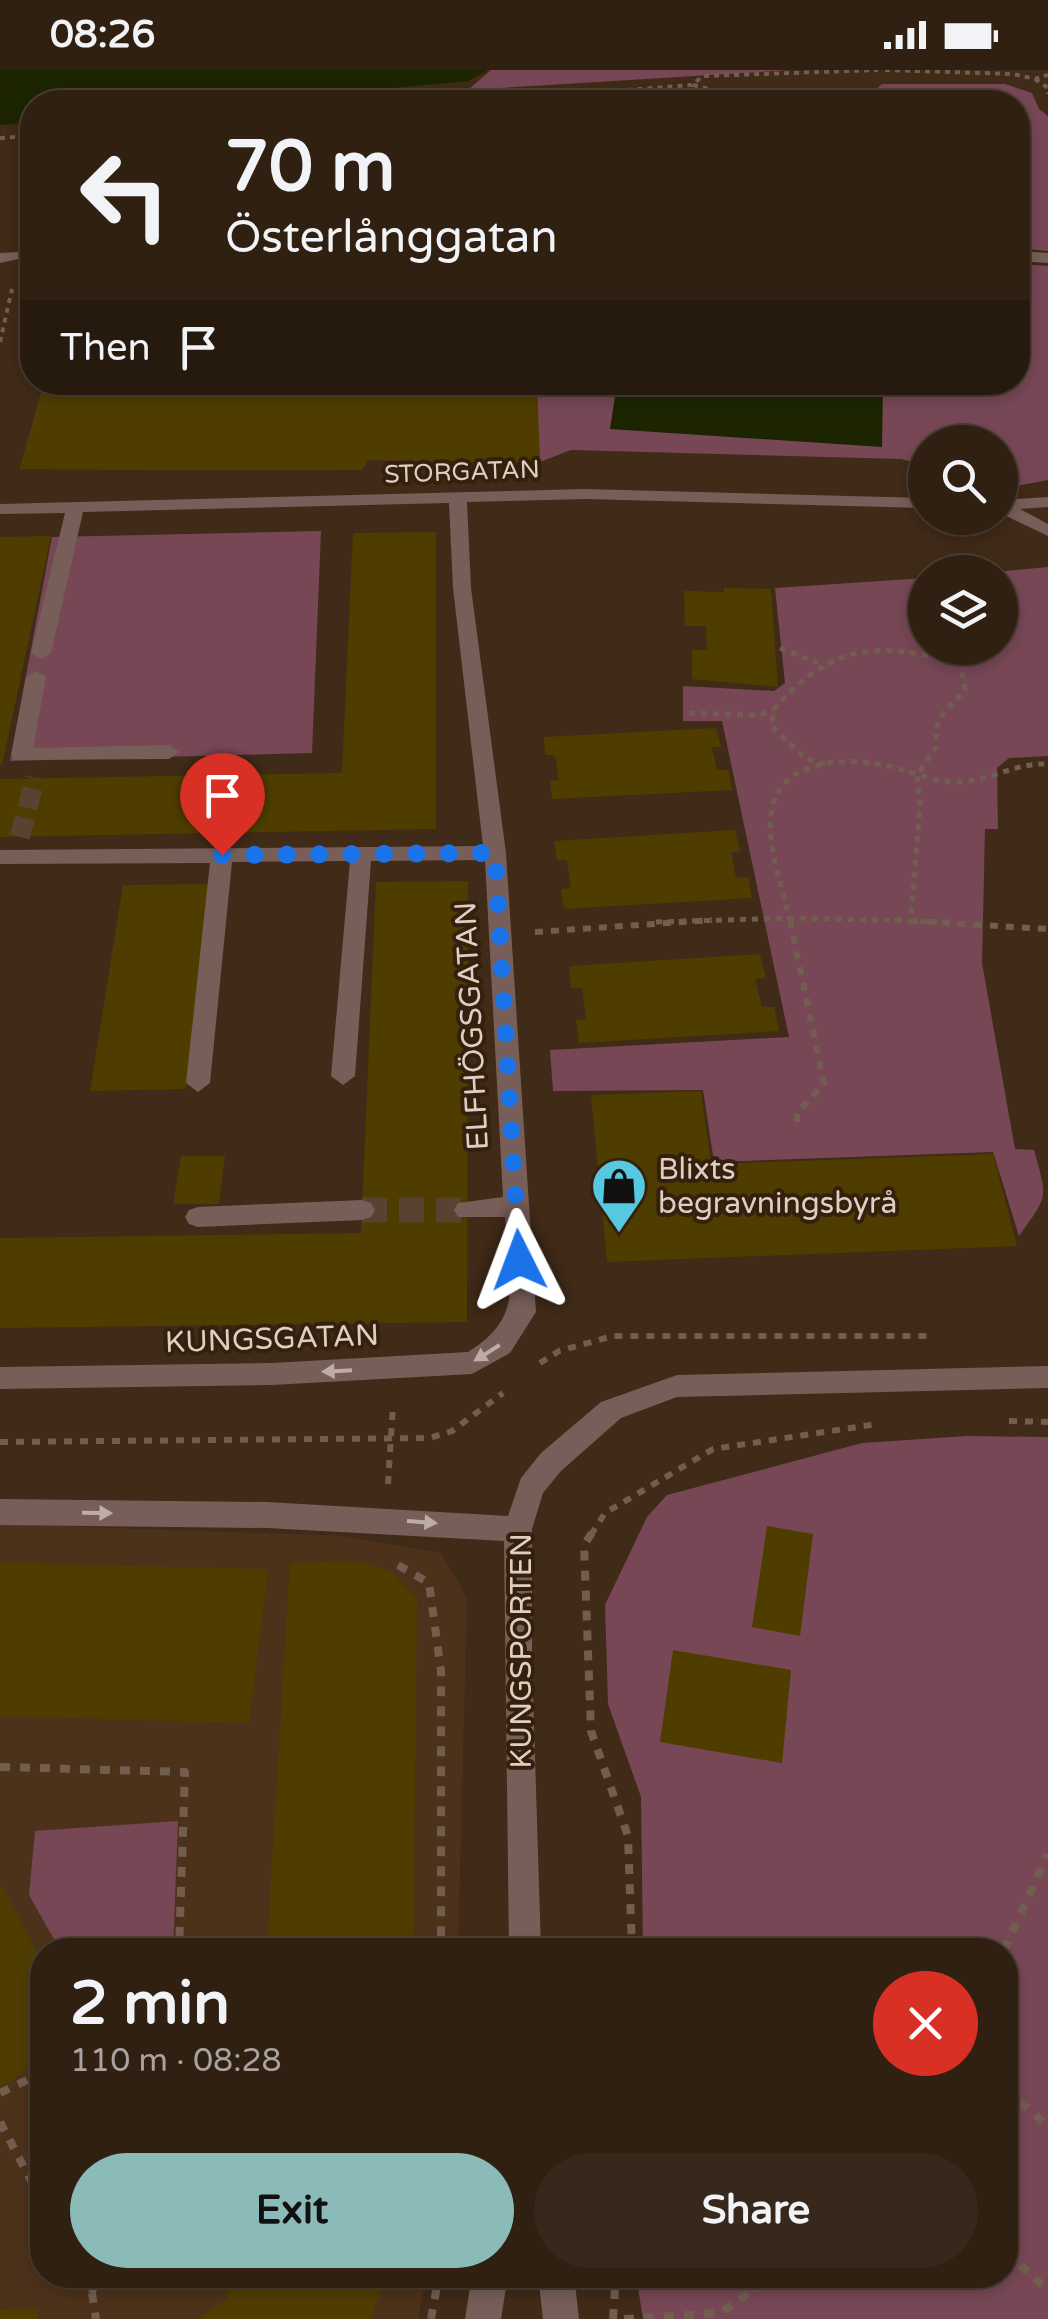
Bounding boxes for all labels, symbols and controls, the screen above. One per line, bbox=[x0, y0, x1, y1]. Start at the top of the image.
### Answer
text: 08:26 bbox=[50, 12, 155, 58]
text: 70 m bbox=[225, 126, 395, 210]
icon: left bbox=[60, 130, 190, 260]
text: Österlånggatan bbox=[225, 211, 558, 265]
icon: arrive bbox=[171, 320, 226, 375]
text: Then bbox=[60, 325, 151, 371]
map controls bbox=[908, 425, 1018, 665]
button: search bbox=[908, 425, 1018, 535]
street label: STORGATAN bbox=[384, 454, 540, 490]
button: layers bbox=[908, 555, 1018, 665]
pin bbox=[180, 753, 265, 856]
icon: arrive bbox=[195, 768, 250, 823]
street label: ELFHÖGSGATAN bbox=[447, 901, 497, 1151]
place label: Blixts begravningsbyrå bbox=[658, 1151, 897, 1222]
shop icon: Blixts begravningsbyrå bbox=[589, 1156, 649, 1235]
position arrow bbox=[467, 1208, 571, 1312]
street label: KUNGSGATAN bbox=[164, 1317, 380, 1361]
one-way arrow bbox=[473, 1344, 501, 1362]
one-way arrow bbox=[321, 1363, 353, 1379]
one-way arrow bbox=[82, 1505, 114, 1521]
one-way arrow bbox=[407, 1514, 439, 1530]
street label: KUNGSPORTEN bbox=[503, 1533, 540, 1769]
text: 2 min bbox=[70, 1968, 230, 2040]
button: close bbox=[873, 1971, 978, 2076]
text: 110 m · 08:28 bbox=[70, 2042, 282, 2080]
button: Exit bbox=[70, 2153, 514, 2268]
button: Share bbox=[534, 2153, 978, 2268]

